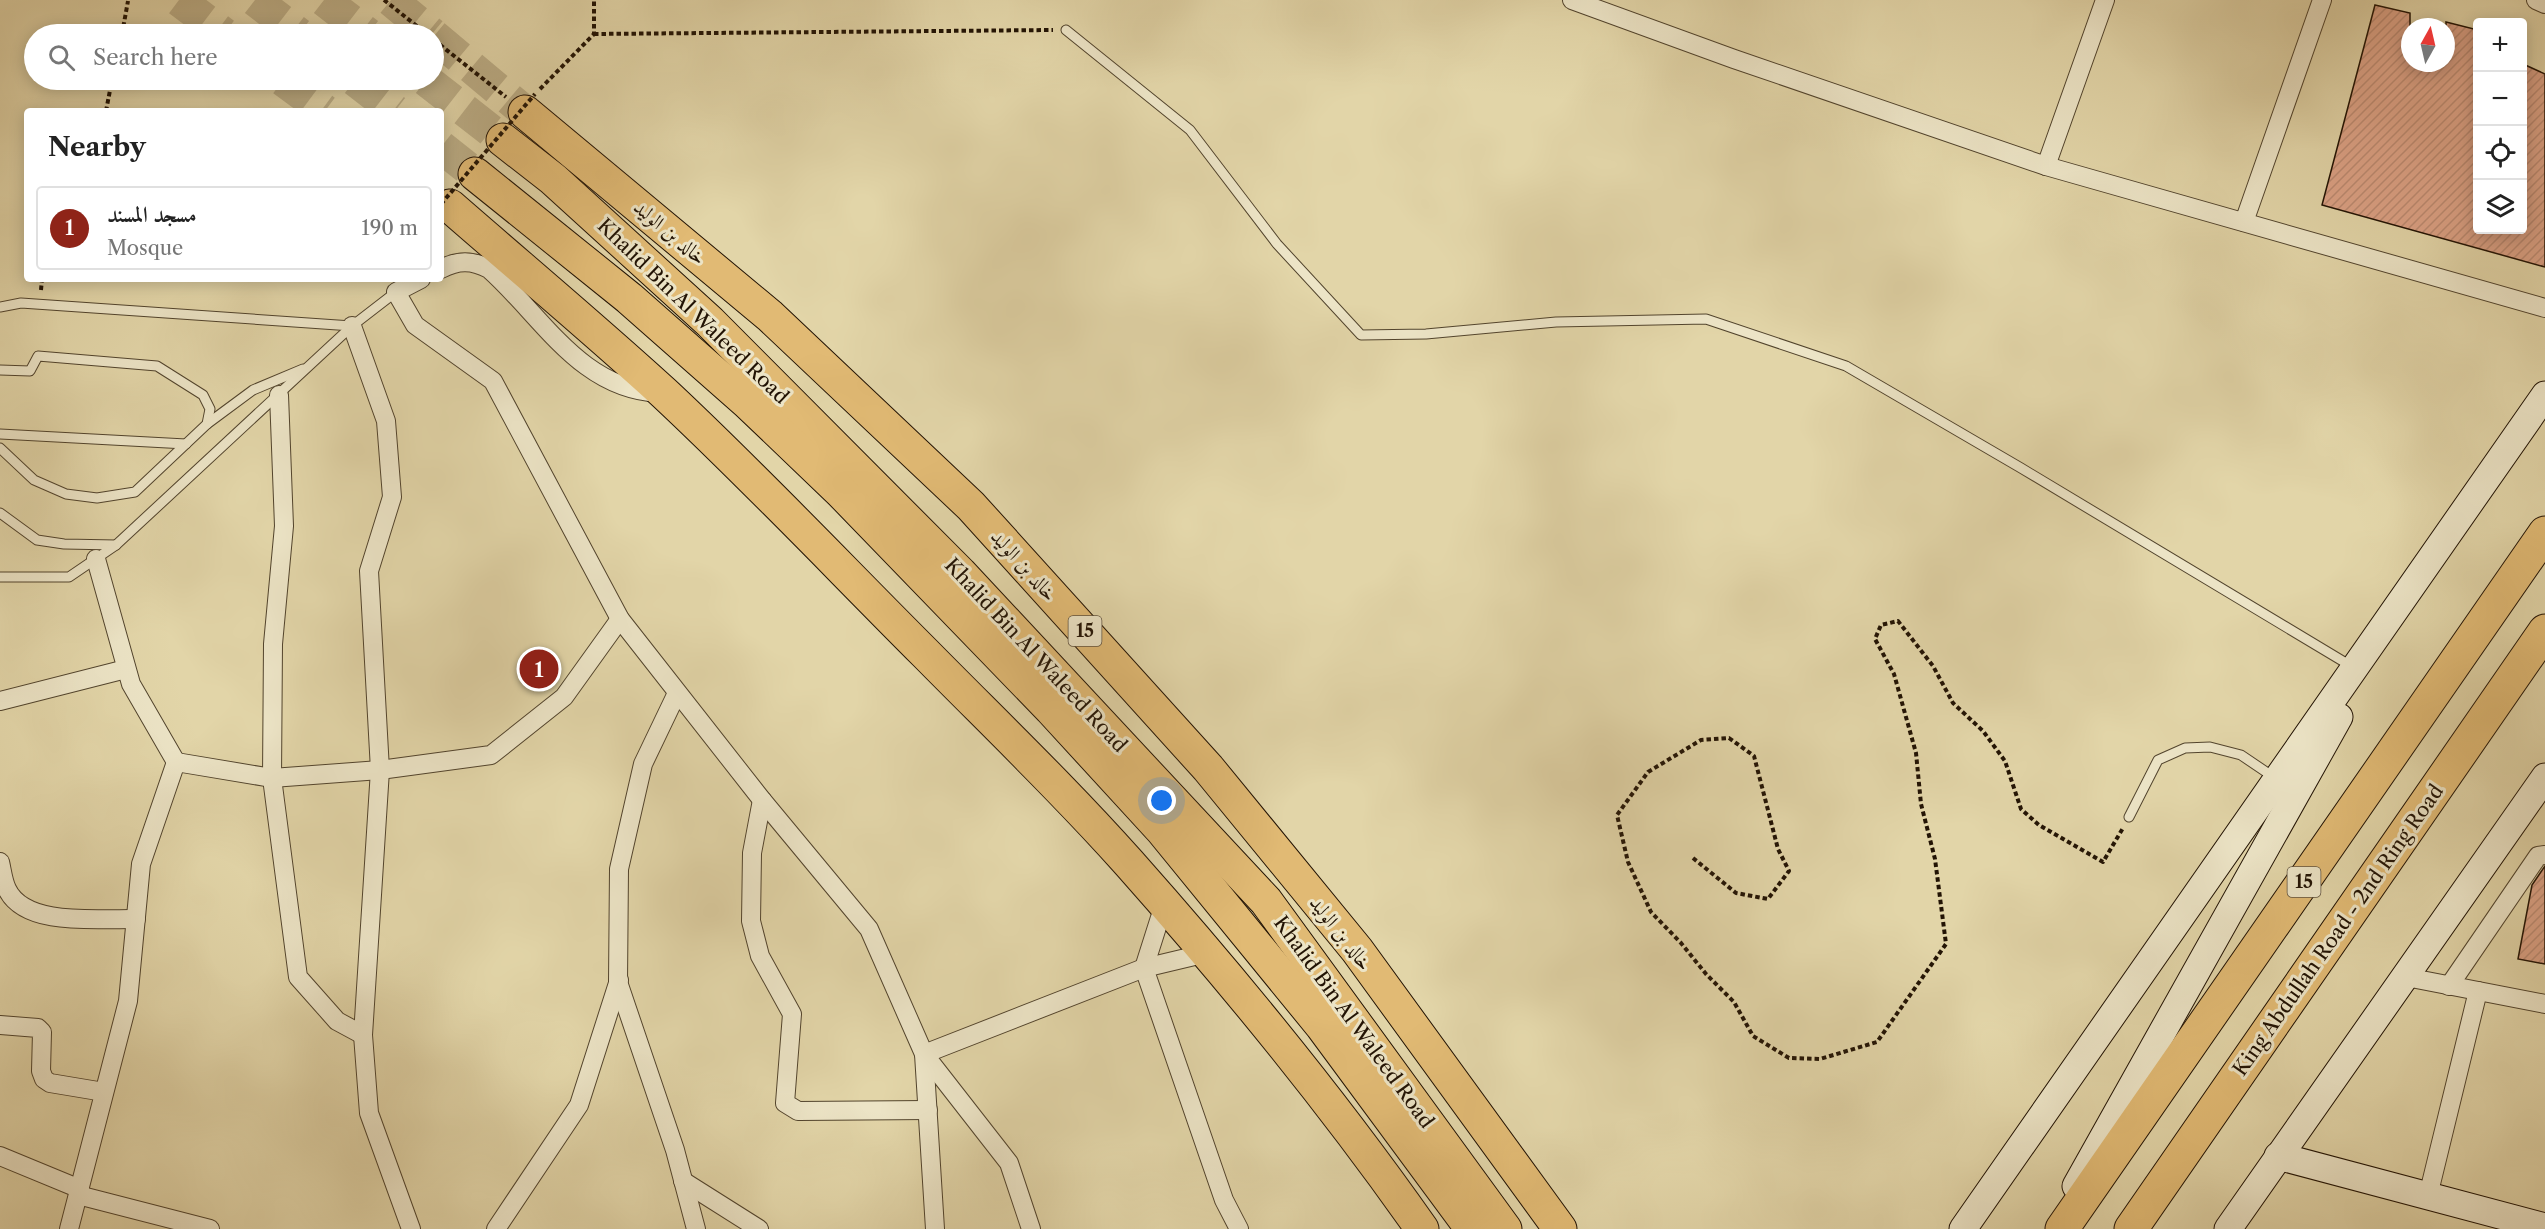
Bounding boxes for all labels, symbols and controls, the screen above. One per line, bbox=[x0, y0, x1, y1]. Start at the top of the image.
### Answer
north arrow bbox=[2401, 18, 2455, 72]
map controls bbox=[2473, 18, 2527, 234]
button: + bbox=[2473, 18, 2527, 72]
search box bbox=[24, 24, 444, 90]
icon: search bbox=[45, 41, 78, 74]
text: Search here bbox=[93, 44, 218, 71]
button: − bbox=[2473, 72, 2527, 126]
button: locate bbox=[2473, 126, 2527, 180]
text: Nearby bbox=[48, 131, 146, 163]
button: layers bbox=[2473, 180, 2527, 234]
street label: خالد بن الوليد bbox=[628, 195, 711, 270]
text: مسجد المسند bbox=[107, 201, 197, 228]
street label: Khalid Bin Al Waleed Road bbox=[592, 213, 794, 409]
text: 1 bbox=[65, 216, 74, 240]
text: 190 m bbox=[361, 216, 418, 240]
text: Mosque bbox=[107, 236, 183, 260]
street label: خالد بن الوليد bbox=[985, 524, 1062, 606]
street label: Khalid Bin Al Waleed Road bbox=[940, 553, 1132, 757]
road number: 15 bbox=[1068, 616, 1102, 646]
pin: 1 bbox=[520, 646, 558, 692]
street label: King Abdullah Road - 2nd Ring Road bbox=[2228, 780, 2448, 1080]
your location bbox=[1147, 786, 1176, 815]
road number: 15 bbox=[2288, 867, 2320, 897]
street label: خالد بن الوليد bbox=[1304, 891, 1377, 975]
street label: Khalid Bin Al Waleed Road bbox=[1269, 911, 1439, 1133]

